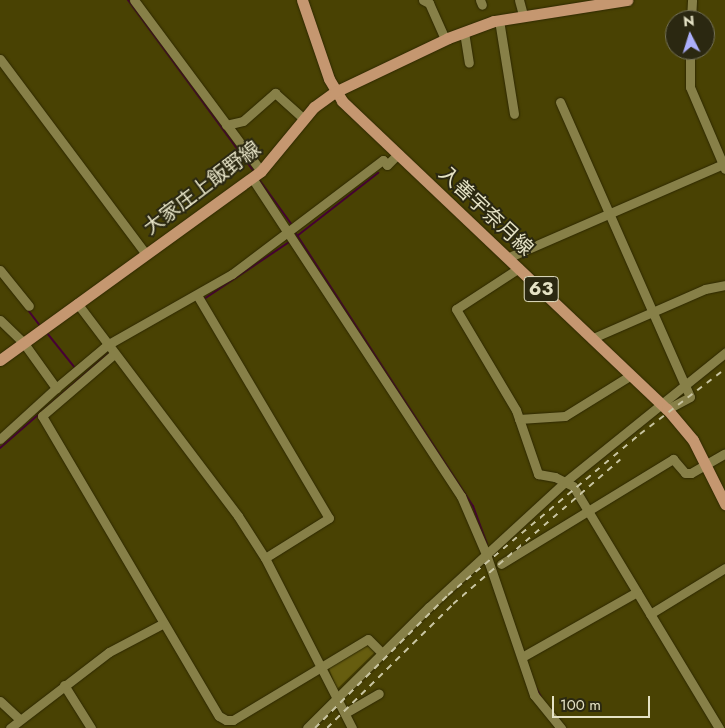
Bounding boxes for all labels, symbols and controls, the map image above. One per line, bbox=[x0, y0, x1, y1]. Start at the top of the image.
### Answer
north arrow bbox=[665, 10, 715, 60]
text: N bbox=[682, 11, 695, 32]
street label: 大家庄上飯野線 bbox=[139, 136, 265, 240]
street label: 入善宇奈月線 bbox=[434, 161, 538, 261]
road number: 63 bbox=[524, 272, 558, 306]
scale bar bbox=[555, 686, 652, 718]
text: 100 m bbox=[560, 694, 601, 716]

